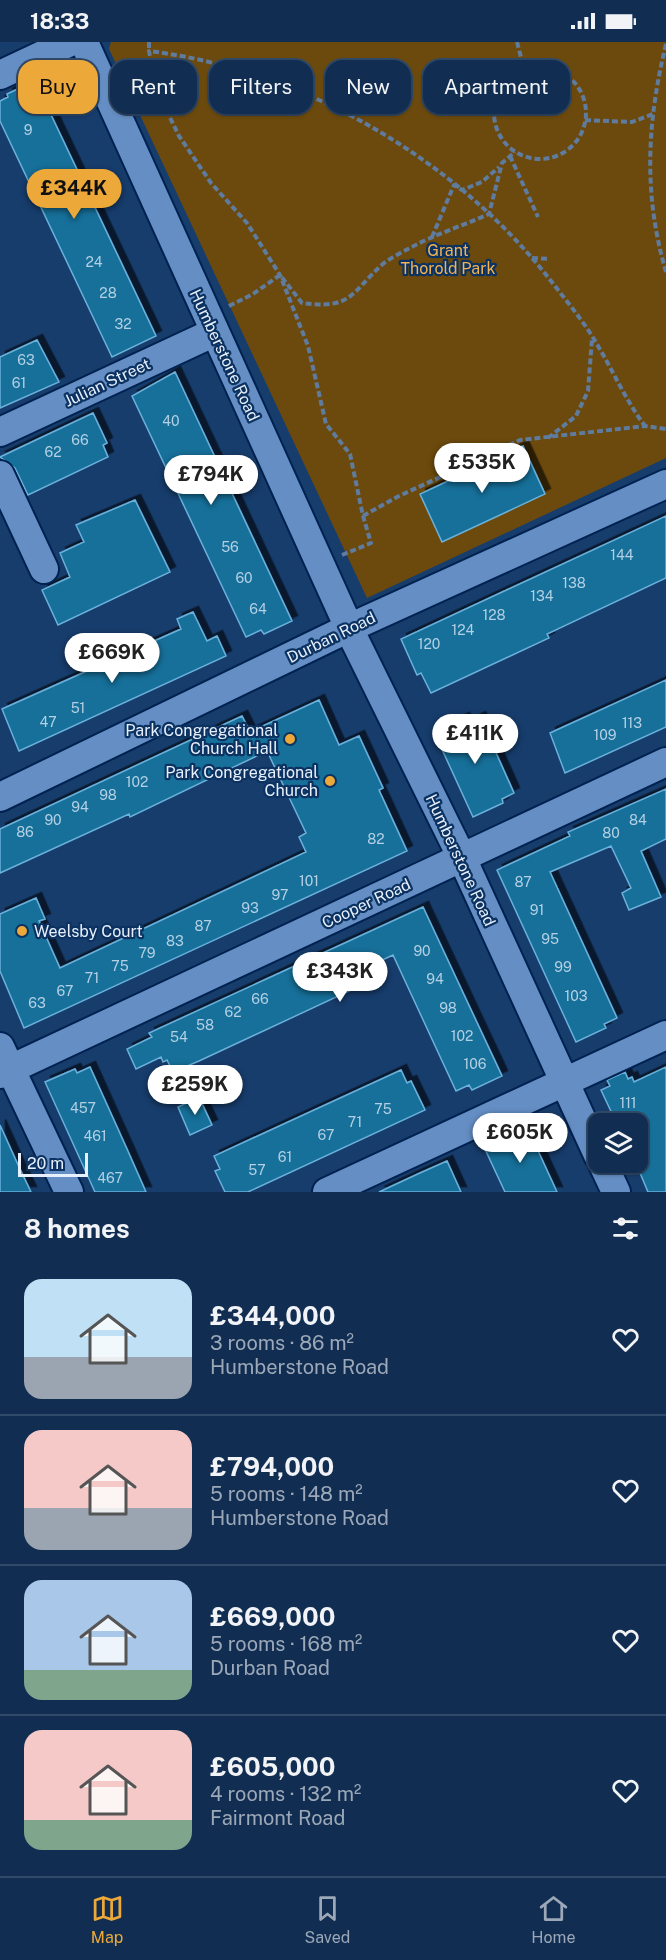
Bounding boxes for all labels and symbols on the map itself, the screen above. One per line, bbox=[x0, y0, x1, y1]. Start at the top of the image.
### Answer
house number: 9 bbox=[24, 122, 33, 138]
pin: £344K bbox=[32, 169, 116, 220]
park label: Grant Thorold Park bbox=[401, 241, 495, 278]
house number: 24 bbox=[85, 254, 103, 270]
house number: 28 bbox=[99, 285, 117, 301]
street label: Humberstone Road bbox=[186, 286, 263, 424]
house number: 32 bbox=[114, 316, 132, 332]
house number: 63 bbox=[17, 352, 35, 368]
street label: Julian Street bbox=[61, 354, 153, 411]
house number: 61 bbox=[12, 375, 26, 391]
house number: 40 bbox=[162, 413, 180, 429]
house number: 66 bbox=[71, 432, 89, 448]
pin: £535K bbox=[440, 443, 524, 494]
house number: 62 bbox=[44, 444, 62, 460]
pin: £794K bbox=[169, 455, 253, 506]
house number: 56 bbox=[221, 539, 239, 555]
house number: 144 bbox=[610, 547, 634, 563]
house number: 60 bbox=[235, 570, 253, 586]
house number: 138 bbox=[562, 575, 586, 591]
house number: 134 bbox=[530, 588, 554, 604]
house number: 64 bbox=[249, 601, 267, 617]
house number: 128 bbox=[482, 607, 506, 623]
street label: Durban Road bbox=[284, 608, 379, 667]
house number: 124 bbox=[452, 622, 475, 638]
pin: £669K bbox=[70, 633, 154, 684]
house number: 120 bbox=[418, 636, 440, 652]
house number: 51 bbox=[71, 700, 85, 716]
house number: 47 bbox=[39, 714, 57, 730]
pin: £411K bbox=[433, 714, 517, 765]
house number: 113 bbox=[622, 715, 642, 731]
place label: Park Congregational Church Hall bbox=[125, 721, 278, 758]
house number: 109 bbox=[594, 727, 617, 743]
marker: Park Congregational Church Hall bbox=[283, 732, 297, 746]
place label: Park Congregational Church bbox=[165, 763, 318, 800]
house number: 102 bbox=[126, 774, 148, 790]
marker: Park Congregational Church bbox=[323, 774, 337, 788]
house number: 98 bbox=[99, 787, 117, 803]
street label: Humberstone Road bbox=[422, 791, 499, 929]
house number: 94 bbox=[71, 799, 89, 815]
house number: 90 bbox=[44, 812, 62, 828]
house number: 84 bbox=[629, 812, 647, 828]
house number: 86 bbox=[16, 824, 34, 840]
house number: 80 bbox=[602, 825, 620, 841]
house number: 82 bbox=[367, 831, 385, 847]
house number: 101 bbox=[299, 873, 319, 889]
house number: 87 bbox=[514, 874, 532, 890]
street label: Cooper Road bbox=[319, 875, 414, 932]
house number: 97 bbox=[272, 887, 288, 903]
house number: 93 bbox=[241, 900, 259, 916]
house number: 91 bbox=[530, 902, 544, 918]
house number: 87 bbox=[194, 918, 212, 934]
place label: Weelsby Court bbox=[34, 922, 143, 941]
marker: Weelsby Court bbox=[15, 924, 29, 938]
house number: 95 bbox=[541, 931, 559, 947]
house number: 83 bbox=[166, 933, 184, 949]
house number: 90 bbox=[413, 943, 431, 959]
house number: 79 bbox=[139, 945, 156, 961]
pin: £343K bbox=[298, 952, 382, 1003]
house number: 75 bbox=[111, 958, 129, 974]
house number: 99 bbox=[554, 959, 572, 975]
house number: 71 bbox=[85, 970, 99, 986]
house number: 94 bbox=[426, 971, 444, 987]
house number: 67 bbox=[57, 983, 73, 999]
house number: 103 bbox=[565, 988, 588, 1004]
house number: 66 bbox=[251, 991, 269, 1007]
house number: 63 bbox=[28, 995, 46, 1011]
house number: 98 bbox=[439, 1000, 457, 1016]
house number: 62 bbox=[224, 1004, 242, 1020]
house number: 58 bbox=[196, 1017, 214, 1033]
house number: 102 bbox=[451, 1028, 473, 1044]
house number: 54 bbox=[170, 1029, 188, 1045]
house number: 106 bbox=[464, 1056, 487, 1072]
pin: £259K bbox=[153, 1065, 237, 1116]
house number: 111 bbox=[619, 1095, 637, 1111]
house number: 457 bbox=[70, 1100, 96, 1116]
house number: 75 bbox=[374, 1101, 392, 1117]
pin: £605K bbox=[478, 1113, 562, 1164]
house number: 71 bbox=[348, 1114, 362, 1130]
house number: 67 bbox=[318, 1127, 334, 1143]
house number: 461 bbox=[83, 1128, 107, 1144]
house number: 61 bbox=[278, 1149, 292, 1165]
scale bar bbox=[18, 1150, 88, 1178]
house number: 57 bbox=[248, 1162, 266, 1178]
house number: 467 bbox=[97, 1170, 123, 1186]

